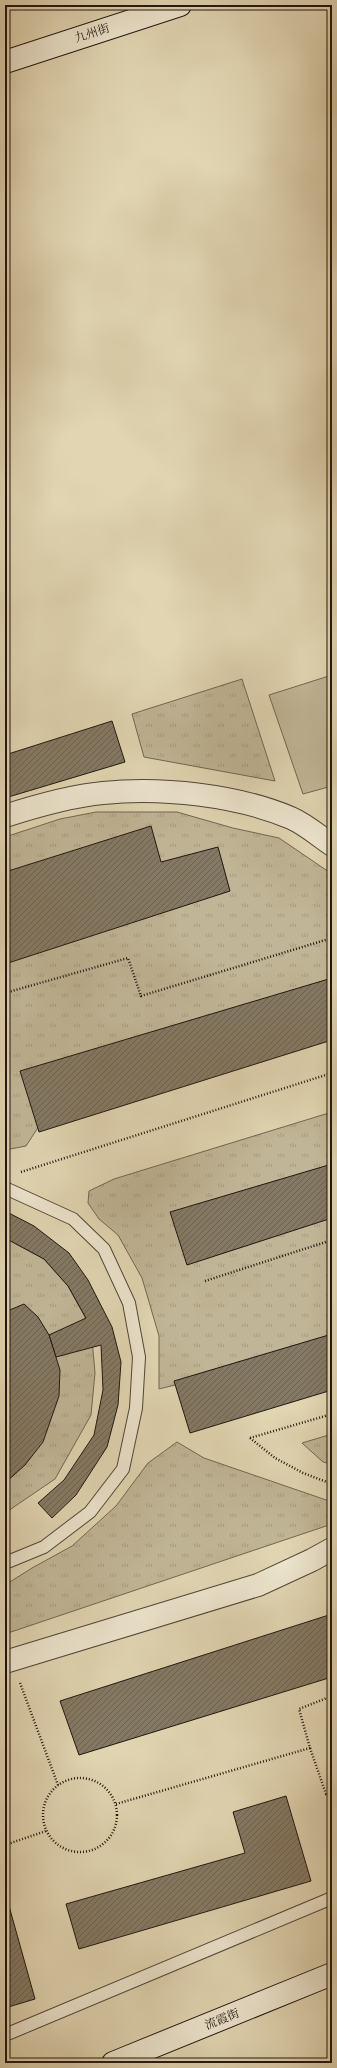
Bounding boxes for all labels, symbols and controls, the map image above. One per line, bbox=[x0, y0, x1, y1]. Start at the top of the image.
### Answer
street label: 九州街 bbox=[73, 20, 112, 45]
street label: 流霞街 bbox=[203, 2005, 242, 2032]

